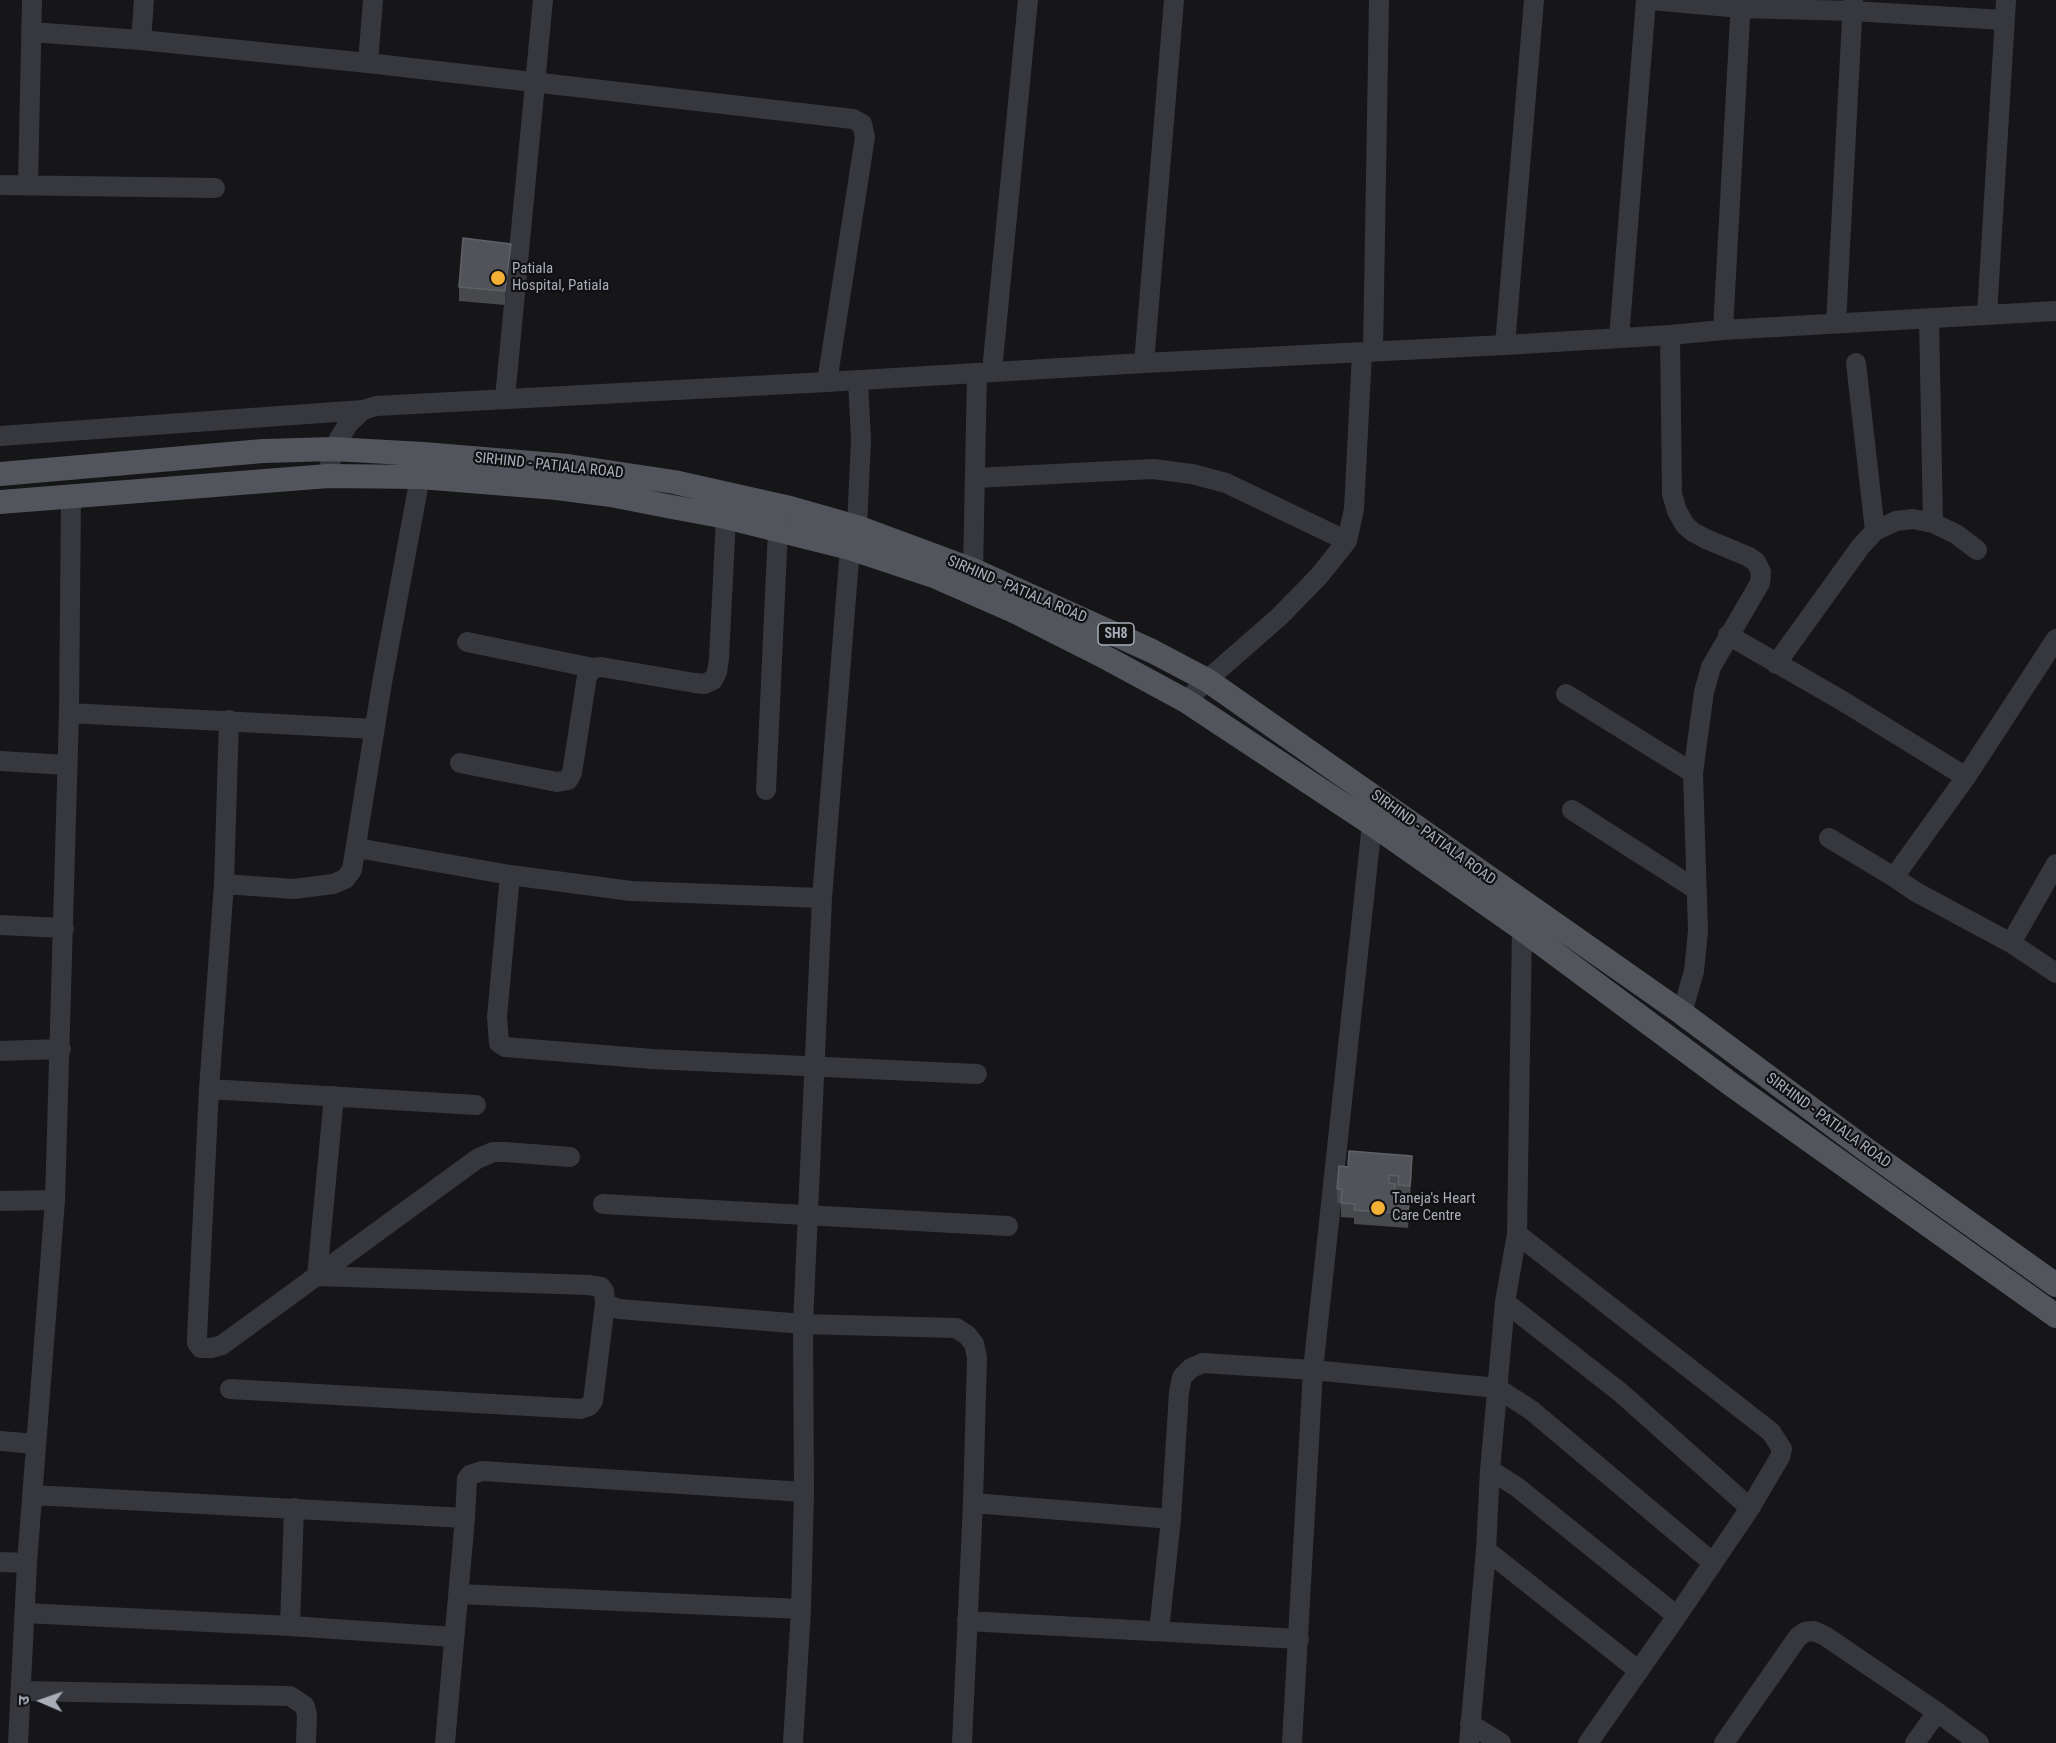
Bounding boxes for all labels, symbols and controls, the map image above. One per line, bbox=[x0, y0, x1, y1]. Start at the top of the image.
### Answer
place label: Patiala Hospital, Patiala bbox=[512, 260, 609, 295]
marker: Patiala Hospital, Patiala bbox=[489, 269, 507, 287]
street label: SIRHIND - PATIALA ROAD bbox=[474, 449, 624, 483]
street label: SIRHIND - PATIALA ROAD bbox=[945, 552, 1089, 628]
road number: SH8 bbox=[1098, 623, 1134, 645]
street label: SIRHIND - PATIALA ROAD bbox=[1367, 787, 1499, 889]
street label: SIRHIND - PATIALA ROAD bbox=[1762, 1070, 1894, 1172]
place label: Taneja's Heart Care Centre bbox=[1392, 1190, 1476, 1225]
marker: Taneja's Heart Care Centre bbox=[1369, 1199, 1387, 1217]
north arrow bbox=[12, 1671, 72, 1731]
text: उ bbox=[14, 1695, 33, 1705]

